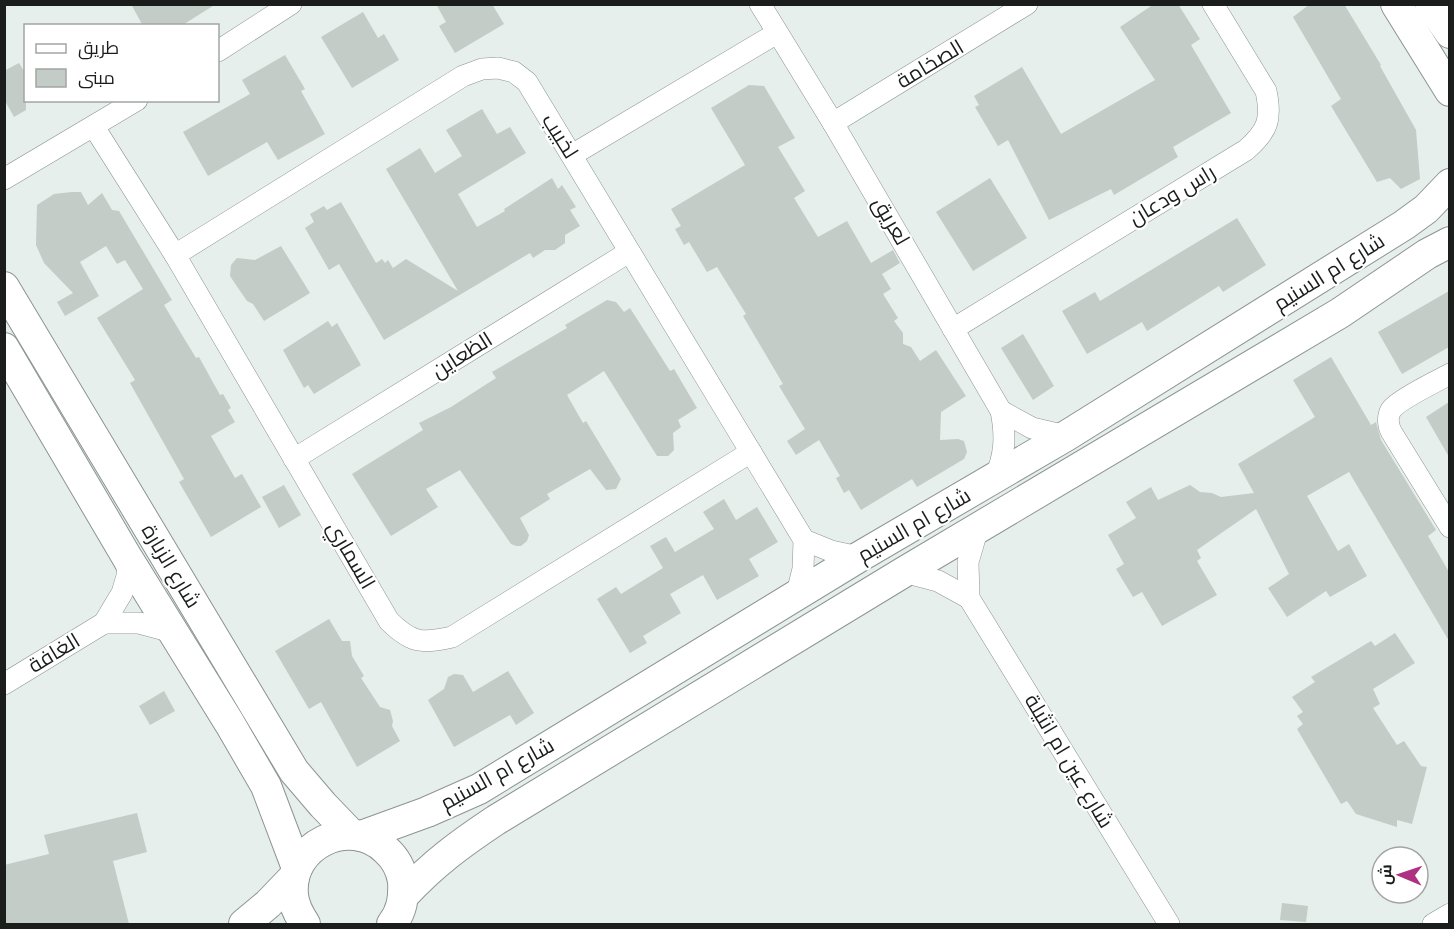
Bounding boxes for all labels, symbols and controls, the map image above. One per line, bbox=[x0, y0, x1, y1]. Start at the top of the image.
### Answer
legend bbox=[24, 24, 219, 102]
street label: الصخامة bbox=[891, 33, 969, 95]
text: طريق bbox=[78, 36, 119, 60]
text: مبنى bbox=[78, 66, 115, 90]
street label: لخبيب bbox=[535, 108, 585, 164]
street label: راس ودعان bbox=[1123, 158, 1221, 232]
street label: لعريق bbox=[866, 192, 916, 250]
street label: شارع ام السنيم bbox=[1268, 227, 1390, 317]
street label: الظعاين bbox=[426, 325, 498, 385]
street label: شارع ام السنيم bbox=[852, 481, 976, 569]
street label: السماري bbox=[319, 516, 382, 595]
street label: شارع الزبارة bbox=[135, 519, 207, 613]
street label: الغافة bbox=[23, 627, 85, 679]
street label: شارع عين ام انثيلة bbox=[1018, 689, 1120, 833]
street label: شارع ام السنيم bbox=[435, 731, 559, 817]
north arrow bbox=[1370, 845, 1430, 905]
text: ش bbox=[1375, 864, 1396, 885]

